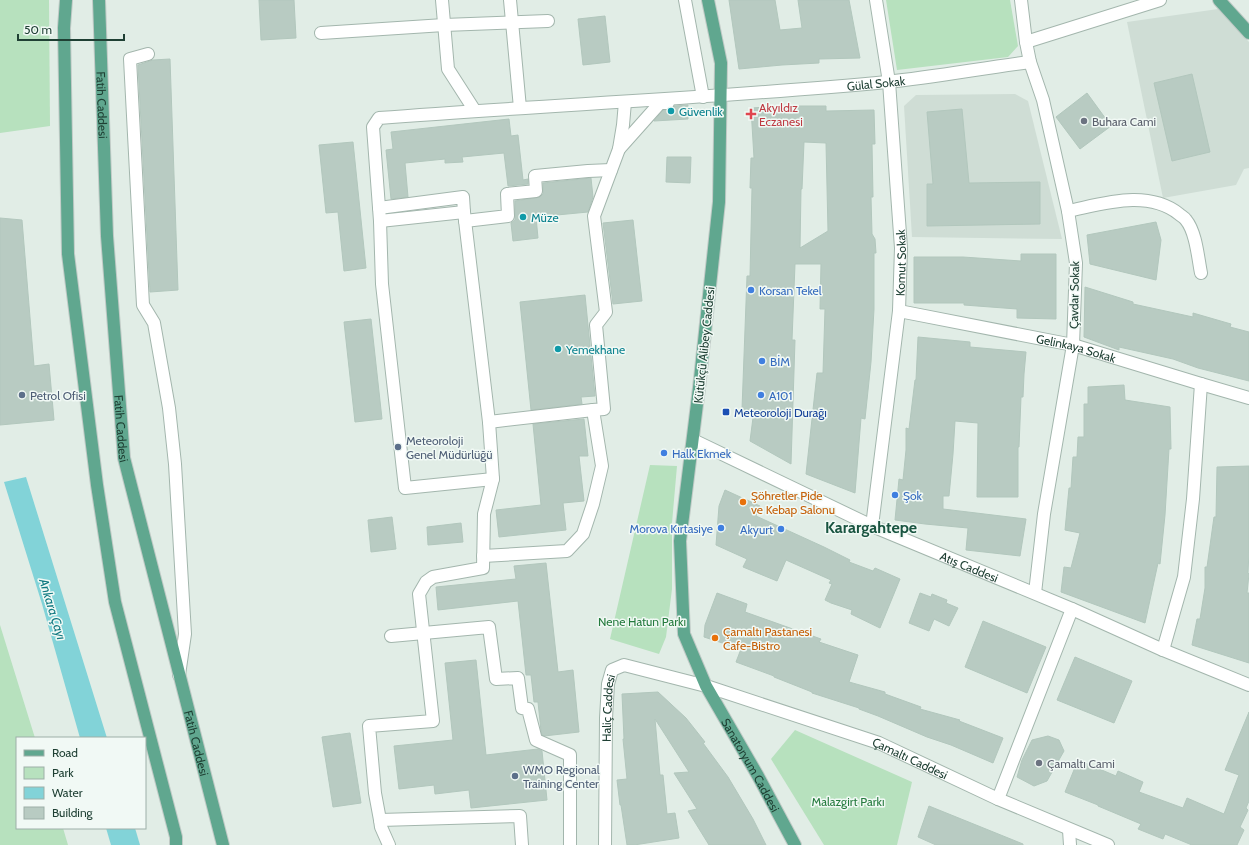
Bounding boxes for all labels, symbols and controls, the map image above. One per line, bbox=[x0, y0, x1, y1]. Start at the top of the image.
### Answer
scale bar bbox=[18, 16, 124, 42]
text: 50 m bbox=[24, 22, 52, 37]
street label: Fatih Caddesi bbox=[94, 71, 111, 139]
street label: Gülal Sokak bbox=[846, 72, 906, 93]
place label: Akyıldız Eczanesi bbox=[759, 100, 803, 129]
place label: Güvenlik bbox=[679, 104, 723, 119]
marker: Güvenlik bbox=[666, 106, 676, 116]
marker: Akyıldız Eczanesi bbox=[746, 109, 756, 119]
place label: Buhara Cami bbox=[1092, 114, 1156, 129]
marker: Buhara Cami bbox=[1079, 116, 1089, 126]
place label: Müze bbox=[531, 210, 559, 225]
marker: Müze bbox=[518, 212, 528, 222]
street label: Komut Sokak bbox=[892, 228, 909, 296]
street label: Çavdar Sokak bbox=[1066, 260, 1082, 329]
place label: Korsan Tekel bbox=[759, 283, 822, 298]
marker: Korsan Tekel bbox=[746, 285, 756, 295]
street label: Kütükçü Alibey Caddesi bbox=[690, 286, 718, 404]
street label: Gelinkaya Sokak bbox=[1035, 331, 1118, 365]
place label: Yemekhane bbox=[565, 342, 625, 357]
marker: Yemekhane bbox=[553, 344, 563, 354]
place label: BİM bbox=[770, 354, 790, 369]
marker: BİM bbox=[757, 356, 767, 366]
place label: Petrol Ofisi bbox=[30, 388, 86, 403]
place label: A101 bbox=[769, 388, 792, 403]
marker: Petrol Ofisi bbox=[17, 390, 27, 400]
marker: A101 bbox=[756, 390, 766, 400]
street label: Fatih Caddesi bbox=[112, 394, 132, 464]
place label: Meteoroloji Durağı bbox=[734, 405, 827, 420]
marker: Meteoroloji Durağı bbox=[721, 407, 731, 417]
place label: Meteoroloji Genel Müdürlüğü bbox=[406, 433, 493, 462]
marker: Meteoroloji Genel Müdürlüğü bbox=[393, 442, 403, 452]
place label: Halk Ekmek bbox=[672, 446, 732, 461]
marker: Halk Ekmek bbox=[659, 448, 669, 458]
place label: Şöhretler Pide ve Kebap Salonu bbox=[751, 488, 835, 517]
place label: Şok bbox=[903, 488, 923, 503]
marker: Şok bbox=[890, 490, 900, 500]
marker: Şöhretler Pide ve Kebap Salonu bbox=[738, 497, 748, 507]
district label: Karargahtepe bbox=[825, 518, 917, 537]
place label: Morova Kırtasiye bbox=[630, 521, 713, 536]
place label: Akyurt bbox=[740, 522, 773, 537]
marker: Morova Kırtasiye bbox=[716, 523, 726, 533]
marker: Akyurt bbox=[776, 524, 786, 534]
street label: Atış Caddesi bbox=[938, 548, 1001, 585]
water label: Ankara Çayı bbox=[36, 575, 70, 642]
park label: Nene Hatun Parkı bbox=[598, 614, 686, 629]
place label: Çamaltı Pastanesi Cafe-Bistro bbox=[723, 624, 812, 653]
marker: Çamaltı Pastanesi Cafe-Bistro bbox=[710, 633, 720, 643]
street label: Haliç Caddesi bbox=[598, 672, 618, 742]
street label: Fatih Caddesi bbox=[181, 709, 213, 777]
street label: Sanatoryum Caddesi bbox=[719, 715, 783, 814]
street label: Çamaltı Caddesi bbox=[871, 734, 950, 782]
legend bbox=[16, 737, 146, 829]
text: Road bbox=[52, 745, 78, 760]
place label: Çamaltı Cami bbox=[1047, 756, 1115, 771]
marker: Çamaltı Cami bbox=[1034, 758, 1044, 768]
place label: WMO Regional Training Center bbox=[523, 762, 600, 791]
text: Park bbox=[52, 765, 74, 780]
marker: WMO Regional Training Center bbox=[510, 771, 520, 781]
text: Water bbox=[52, 785, 83, 800]
park label: Malazgirt Parkı bbox=[811, 794, 885, 809]
text: Building bbox=[52, 805, 94, 820]

